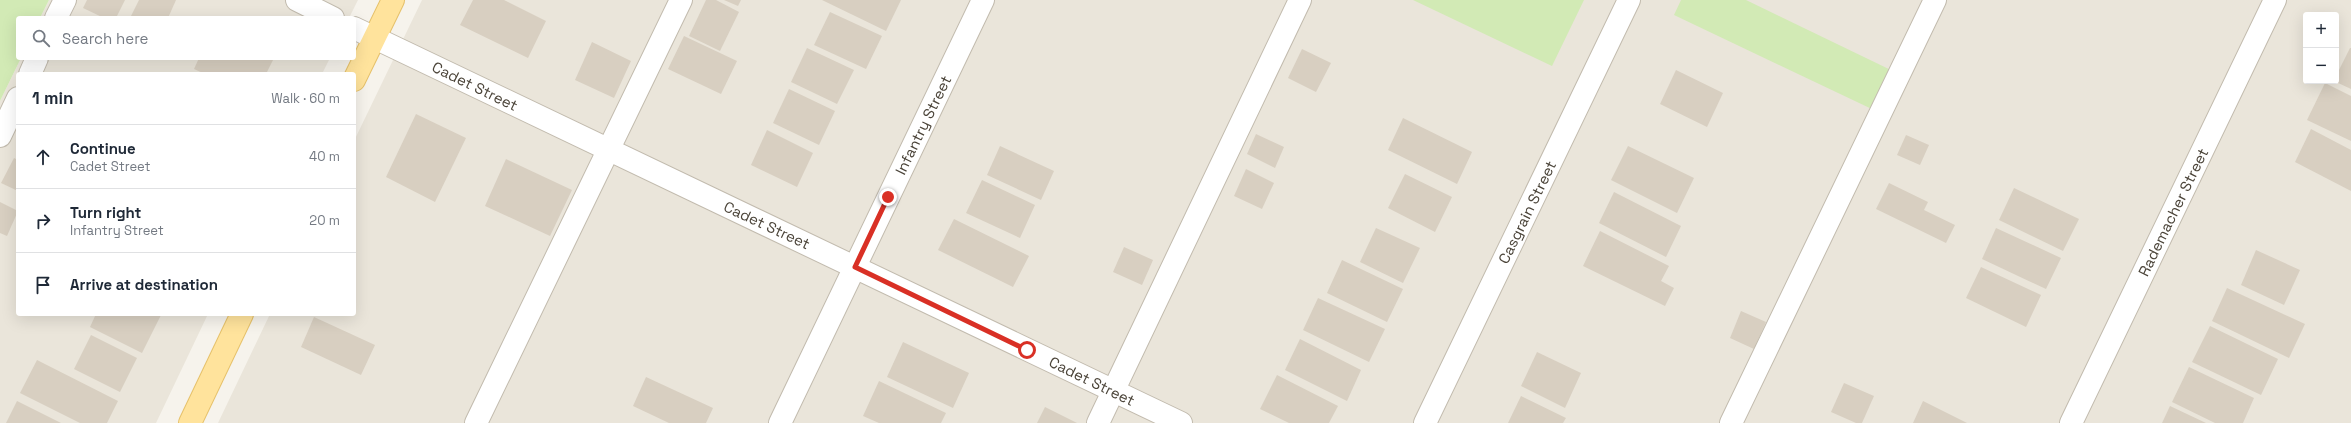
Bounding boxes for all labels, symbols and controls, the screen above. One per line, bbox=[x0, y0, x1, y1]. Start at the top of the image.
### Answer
map controls bbox=[2303, 12, 2339, 84]
button: + bbox=[2303, 12, 2339, 48]
search box bbox=[16, 16, 356, 60]
icon: search bbox=[30, 27, 52, 49]
text: Search here bbox=[62, 29, 148, 48]
button: − bbox=[2303, 48, 2339, 84]
street label: Cadet Street bbox=[429, 57, 521, 115]
street label: Infantry Street bbox=[891, 72, 955, 178]
text: 1 min bbox=[32, 87, 74, 109]
text: Walk · 60 m bbox=[271, 90, 340, 107]
text: Continue bbox=[70, 139, 136, 158]
street label: Rademacher Street bbox=[2134, 145, 2212, 279]
icon: ahead bbox=[32, 146, 54, 168]
text: 40 m bbox=[309, 148, 340, 165]
street label: Casgrain Street bbox=[1494, 157, 1560, 267]
text: Cadet Street bbox=[70, 158, 151, 175]
route end bbox=[879, 188, 897, 206]
street label: Cadet Street bbox=[721, 197, 813, 253]
text: Turn right bbox=[70, 203, 141, 222]
icon: right bbox=[32, 210, 54, 232]
text: 20 m bbox=[309, 212, 340, 229]
text: Infantry Street bbox=[70, 222, 164, 239]
icon: arrive bbox=[32, 274, 54, 296]
text: Arrive at destination bbox=[70, 275, 218, 294]
route start bbox=[1018, 341, 1036, 359]
street label: Cadet Street bbox=[1046, 352, 1138, 410]

